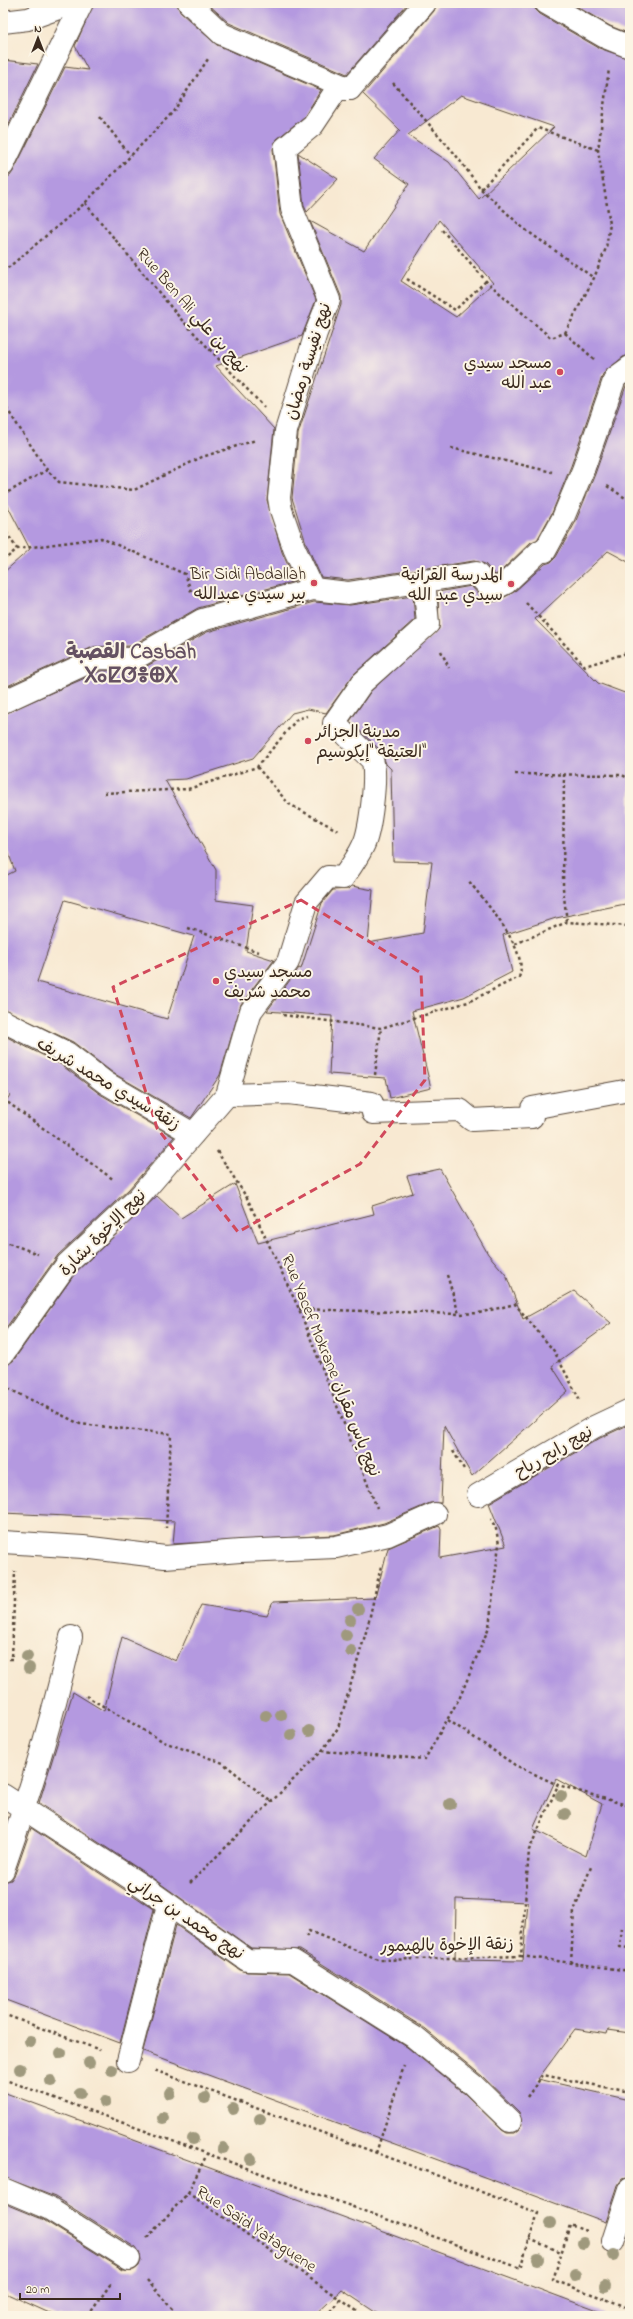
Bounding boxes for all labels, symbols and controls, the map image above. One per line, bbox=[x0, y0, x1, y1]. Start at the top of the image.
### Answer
north arrow bbox=[18, 18, 58, 58]
text: N bbox=[34, 21, 42, 37]
street label: Rue Ben Ali نهج بن علي bbox=[129, 243, 254, 380]
street label: نهج نفيسة رمضان bbox=[279, 300, 338, 423]
place label: مسجد سيدي عبد الله bbox=[464, 351, 552, 396]
marker: مسجد سيدي عبد الله bbox=[555, 367, 565, 377]
place label: Bir Sidi Abdallah بير سيدي عبدالله bbox=[189, 562, 306, 607]
place label: المدرسة القرانية سيدي عبد الله bbox=[401, 563, 503, 608]
marker: Bir Sidi Abdallah بير سيدي عبدالله bbox=[309, 578, 319, 588]
marker: المدرسة القرانية سيدي عبد الله bbox=[506, 579, 516, 589]
district label: القصبة Casbah ⵝⴰⵇⵚⴻⴲⵝ bbox=[66, 638, 196, 692]
place label: مدينة الجزائر العتيقة "إيكوسيم" bbox=[314, 720, 426, 765]
marker: مدينة الجزائر العتيقة "إيكوسيم" bbox=[303, 736, 313, 746]
place label: مسجد سيدي محمد شريف bbox=[224, 960, 312, 1005]
marker: مسجد سيدي محمد شريف bbox=[211, 976, 221, 986]
street label: زنقة سيدي محمد شريف bbox=[32, 1031, 185, 1137]
street label: نهج الإخوة بشارة bbox=[54, 1184, 152, 1282]
street label: Rue Yacef Mokrane نهج ياس مقران bbox=[274, 1251, 387, 1481]
street label: نهج رابح رياح bbox=[510, 1420, 598, 1485]
street label: نهج محمد بن جراني bbox=[123, 1870, 249, 1967]
street label: زنقة الإخوة بالهيمور bbox=[379, 1932, 514, 1959]
street label: Rue Saïd Yataguene bbox=[190, 2180, 322, 2281]
scale bar bbox=[20, 2275, 120, 2301]
text: 20 m bbox=[26, 2281, 49, 2299]

